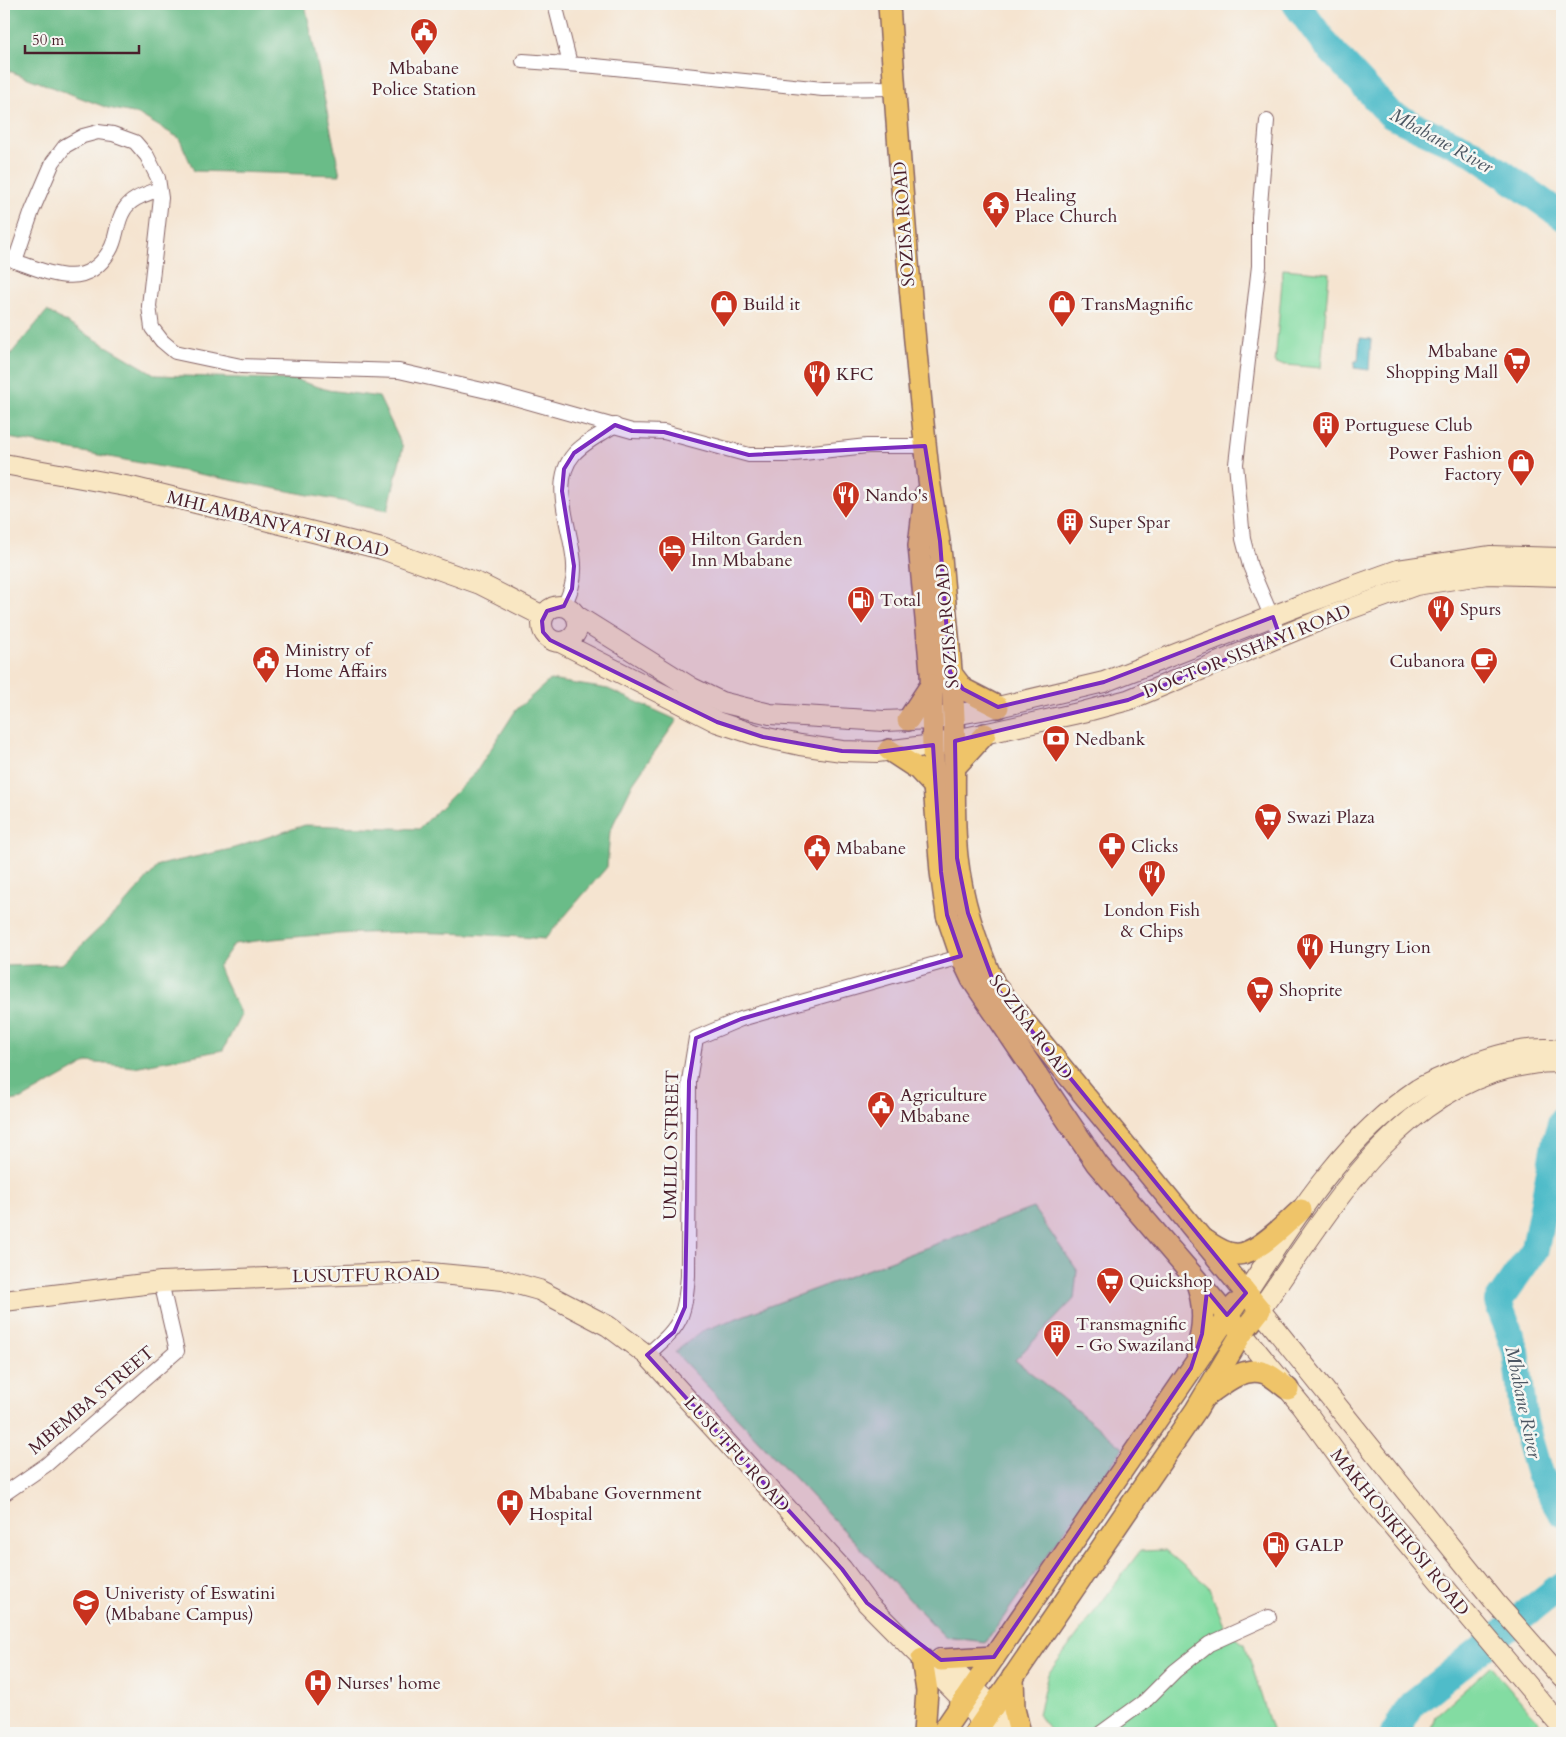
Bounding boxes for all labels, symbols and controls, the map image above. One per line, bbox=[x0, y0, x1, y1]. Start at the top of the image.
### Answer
public building icon: Mbabane Police Station bbox=[409, 17, 439, 56]
scale bar bbox=[25, 22, 139, 54]
text: 50 m bbox=[32, 30, 64, 50]
place label: Mbabane Police Station bbox=[372, 56, 477, 102]
water label: Mbabane River bbox=[1385, 102, 1498, 180]
street label: SOZISA ROAD bbox=[888, 160, 921, 288]
place label: Healing Place Church bbox=[1015, 183, 1118, 229]
temple icon: Healing Place Church bbox=[981, 190, 1011, 229]
shop icon: Build it bbox=[709, 289, 739, 328]
shop icon: TransMagnific bbox=[1047, 289, 1077, 328]
place label: Build it bbox=[743, 292, 800, 317]
place label: TransMagnific bbox=[1081, 292, 1193, 317]
place label: Mbabane Shopping Mall bbox=[1386, 339, 1498, 385]
supermarket icon: Mbabane Shopping Mall bbox=[1502, 346, 1532, 385]
restaurant icon: KFC bbox=[802, 359, 832, 398]
place label: KFC bbox=[836, 362, 874, 387]
building icon: Portuguese Club bbox=[1311, 410, 1341, 449]
place label: Portuguese Club bbox=[1345, 413, 1473, 438]
place label: Power Fashion Factory bbox=[1389, 441, 1503, 487]
shop icon: Power Fashion Factory bbox=[1506, 448, 1536, 487]
restaurant icon: Nando's bbox=[831, 480, 861, 519]
place label: Nando's bbox=[865, 483, 928, 508]
street label: MHLAMBANYATSI ROAD bbox=[164, 485, 391, 564]
building icon: Super Spar bbox=[1055, 507, 1085, 546]
place label: Super Spar bbox=[1089, 510, 1170, 535]
place label: Hilton Garden Inn Mbabane bbox=[691, 527, 804, 573]
hotel icon: Hilton Garden Inn Mbabane bbox=[657, 534, 687, 573]
street label: SOZISA ROAD bbox=[930, 562, 965, 690]
fuel station icon: Total bbox=[846, 585, 876, 624]
place label: Total bbox=[880, 588, 921, 613]
restaurant icon: Spurs bbox=[1426, 594, 1456, 633]
place label: Spurs bbox=[1460, 597, 1501, 622]
street label: DOCTOR SISHAYI ROAD bbox=[1140, 598, 1355, 705]
place label: Ministry of Home Affairs bbox=[285, 638, 387, 684]
public building icon: Ministry of Home Affairs bbox=[251, 645, 281, 684]
cafe icon: Cubanora bbox=[1469, 646, 1499, 685]
place label: Cubanora bbox=[1390, 649, 1465, 674]
bank icon: Nedbank bbox=[1041, 724, 1071, 763]
place label: Nedbank bbox=[1075, 727, 1146, 752]
supermarket icon: Swazi Plaza bbox=[1253, 802, 1283, 841]
place label: Swazi Plaza bbox=[1287, 805, 1375, 830]
pharmacy icon: Clicks bbox=[1097, 831, 1127, 870]
public building icon: Mbabane bbox=[802, 833, 832, 872]
place label: Clicks bbox=[1131, 834, 1178, 859]
place label: Mbabane bbox=[836, 836, 906, 861]
restaurant icon: London Fish & Chips bbox=[1137, 859, 1167, 898]
place label: London Fish & Chips bbox=[1104, 898, 1200, 944]
restaurant icon: Hungry Lion bbox=[1295, 932, 1325, 971]
place label: Hungry Lion bbox=[1329, 935, 1432, 960]
street label: SOZISA ROAD bbox=[983, 970, 1078, 1085]
supermarket icon: Shoprite bbox=[1245, 975, 1275, 1014]
place label: Shoprite bbox=[1279, 978, 1343, 1003]
street label: UMLILO STREET bbox=[658, 1070, 685, 1220]
place label: Agriculture Mbabane bbox=[900, 1083, 988, 1129]
public building icon: Agriculture Mbabane bbox=[866, 1090, 896, 1129]
street label: LUSUTFU ROAD bbox=[292, 1262, 440, 1289]
supermarket icon: Quickshop bbox=[1095, 1266, 1125, 1305]
place label: Quickshop bbox=[1129, 1269, 1213, 1294]
place label: Transmagnific - Go Swaziland bbox=[1076, 1312, 1195, 1358]
building icon: Transmagnific - Go Swaziland bbox=[1042, 1319, 1072, 1358]
street label: MBEMBA STREET bbox=[23, 1340, 160, 1460]
water label: Mbabane River bbox=[1498, 1344, 1548, 1461]
street label: LUSUTFU ROAD bbox=[678, 1391, 795, 1518]
street label: MAKHOSIKHOSI ROAD bbox=[1324, 1443, 1475, 1621]
place label: Mbabane Government Hospital bbox=[529, 1481, 702, 1527]
hospital icon: Mbabane Government Hospital bbox=[495, 1488, 525, 1527]
fuel station icon: GALP bbox=[1261, 1530, 1291, 1569]
place label: GALP bbox=[1295, 1533, 1344, 1558]
place label: Univeristy of Eswatini (Mbabane Campus) bbox=[105, 1581, 275, 1627]
school or university icon: Univeristy of Eswatini (Mbabane Campus) bbox=[71, 1588, 101, 1627]
hospital icon: Nurses' home bbox=[303, 1668, 333, 1707]
place label: Nurses' home bbox=[337, 1671, 441, 1696]

